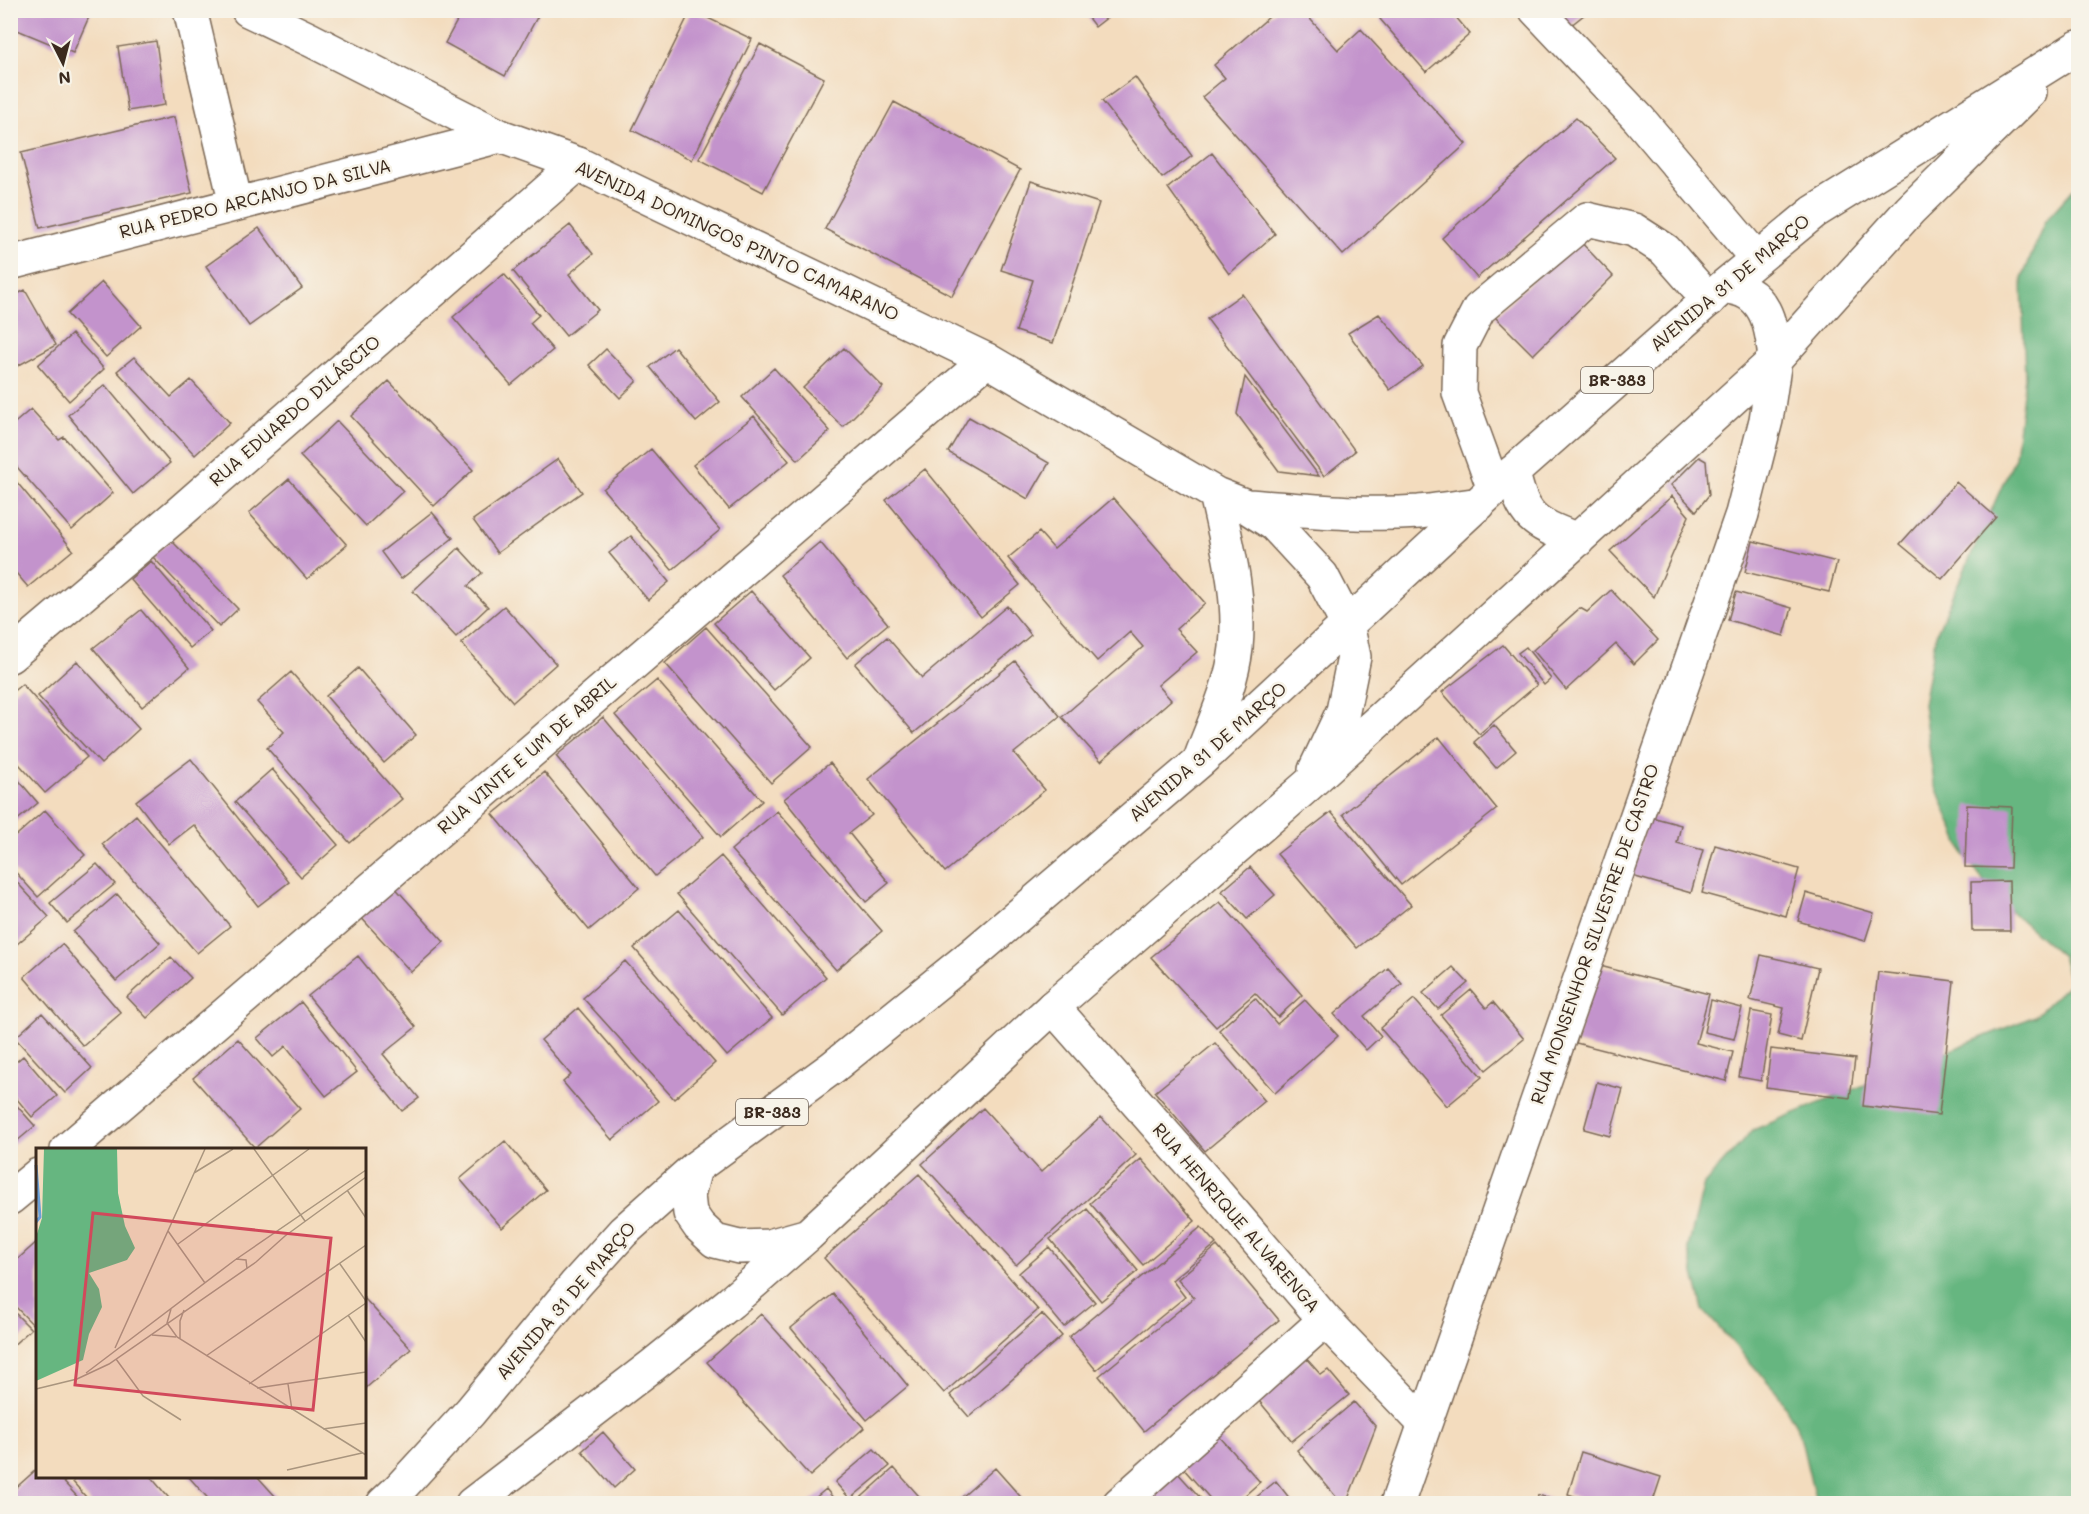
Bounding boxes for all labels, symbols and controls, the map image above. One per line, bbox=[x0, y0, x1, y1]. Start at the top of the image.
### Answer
north arrow bbox=[33, 33, 93, 93]
text: N bbox=[57, 67, 72, 89]
street label: RUA PEDRO ARCANJO DA SILVA bbox=[117, 153, 393, 243]
street label: AVENIDA DOMINGOS PINTO CAMARANO bbox=[572, 154, 903, 326]
street label: AVENIDA 31 DE MARÇO bbox=[1644, 208, 1814, 356]
street label: RUA EDUARDO DILÁSCIO bbox=[204, 329, 385, 491]
road number: BR-383 bbox=[1581, 367, 1653, 393]
street label: RUA VINTE E UM DE ABRIL bbox=[432, 669, 621, 839]
street label: AVENIDA 31 DE MARÇO bbox=[1123, 676, 1291, 826]
street label: RUA MONSENHOR SILVESTRE DE CASTRO bbox=[1524, 760, 1664, 1107]
road number: BR-383 bbox=[736, 1099, 808, 1125]
street label: RUA HENRIQUE ALVARENGA bbox=[1148, 1117, 1326, 1317]
inset map bbox=[36, 1148, 366, 1478]
street label: AVENIDA 31 DE MARÇO bbox=[490, 1216, 640, 1384]

